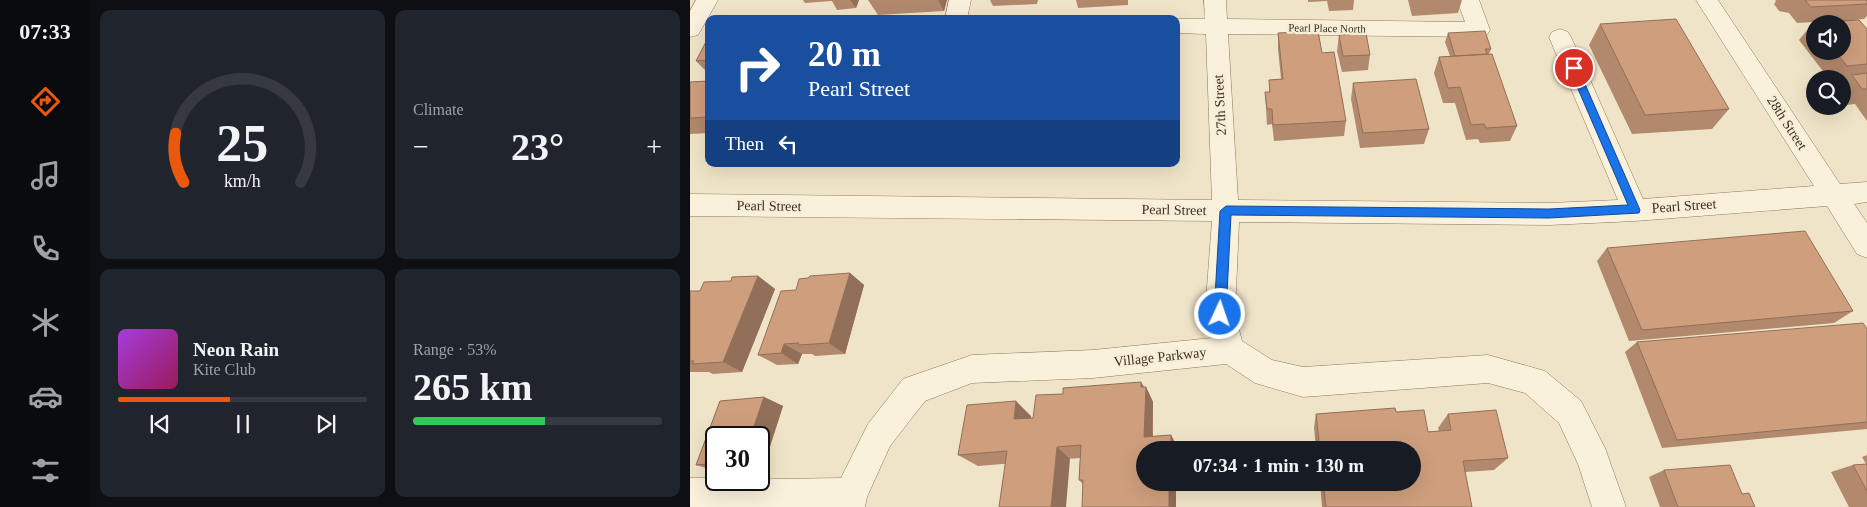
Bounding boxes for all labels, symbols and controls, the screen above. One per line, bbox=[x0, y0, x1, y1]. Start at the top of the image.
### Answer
map controls bbox=[1806, 15, 1851, 115]
button: sound bbox=[1806, 15, 1851, 60]
text: 07:33 bbox=[19, 19, 71, 44]
street label: Pearl Place North bbox=[1288, 21, 1366, 35]
icon: right bbox=[725, 35, 790, 100]
text: 20 m bbox=[808, 35, 881, 74]
pin bbox=[1553, 47, 1595, 89]
icon: arrive bbox=[1560, 54, 1588, 82]
button: search bbox=[1806, 70, 1851, 115]
street label: 27th Street bbox=[1211, 74, 1229, 136]
text: Pearl Street bbox=[808, 76, 910, 101]
icon: directions bbox=[28, 84, 63, 119]
street label: 28th Street bbox=[1764, 93, 1810, 153]
text: Climate bbox=[413, 101, 464, 118]
text: 25 bbox=[217, 115, 269, 172]
text: 23° bbox=[511, 126, 564, 168]
icon: left bbox=[774, 130, 802, 158]
text: − bbox=[413, 131, 429, 162]
text: + bbox=[646, 131, 662, 162]
text: Then bbox=[725, 133, 764, 154]
icon: music bbox=[28, 158, 63, 193]
text: km/h bbox=[224, 171, 261, 191]
street label: Pearl Street bbox=[1651, 196, 1717, 216]
street label: Pearl Street bbox=[736, 198, 802, 214]
street label: Pearl Street bbox=[1141, 202, 1207, 218]
icon: phone bbox=[28, 231, 63, 266]
position arrow bbox=[1193, 287, 1245, 339]
icon: climate bbox=[28, 305, 63, 340]
text: Neon Rain bbox=[193, 339, 279, 360]
text: Range · 53% bbox=[413, 341, 497, 358]
street label: Village Parkway bbox=[1113, 345, 1207, 369]
text: Kite Club bbox=[193, 361, 256, 378]
text: 265 km bbox=[413, 366, 532, 408]
icon: car bbox=[28, 379, 63, 414]
icon: previous bbox=[146, 410, 174, 438]
icon: pause bbox=[229, 410, 257, 438]
icon: next bbox=[312, 410, 340, 438]
speed limit sign: 30 bbox=[705, 426, 770, 491]
icon: filters bbox=[28, 453, 63, 488]
text: 07:34 · 1 min · 130 m bbox=[1193, 455, 1364, 476]

